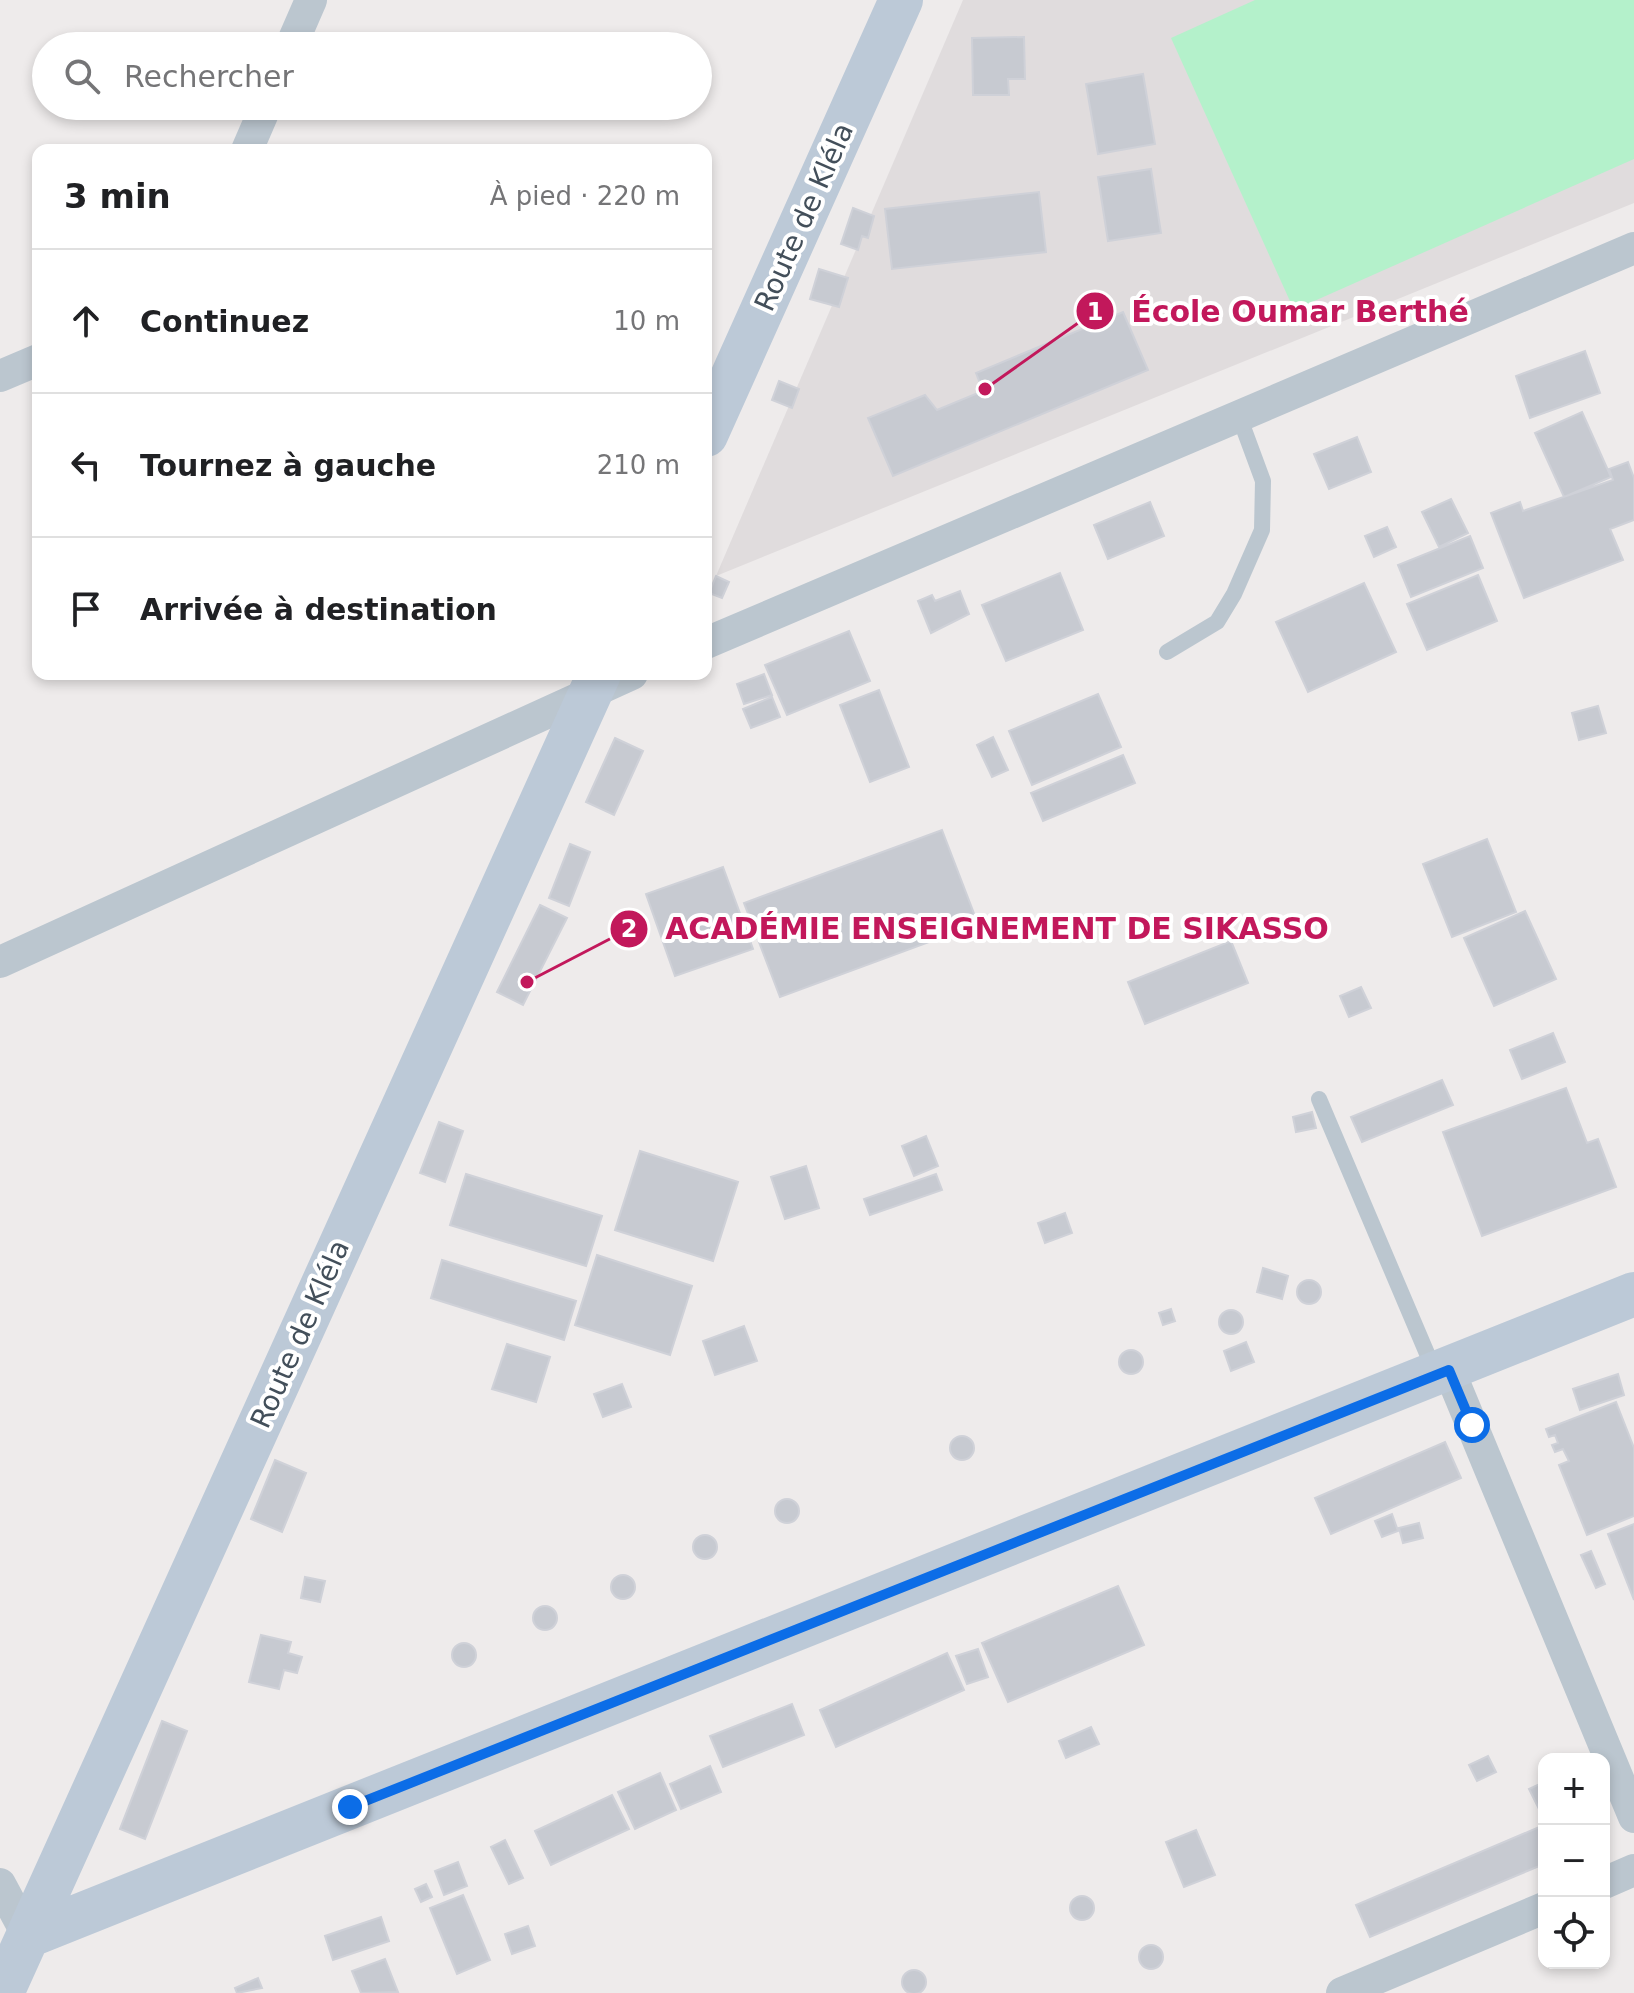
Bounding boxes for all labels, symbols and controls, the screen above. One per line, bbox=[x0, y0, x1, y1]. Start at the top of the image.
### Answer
search box bbox=[32, 32, 712, 120]
icon: search bbox=[60, 54, 104, 98]
text: Rechercher bbox=[124, 59, 294, 94]
street label: Route de Kléla bbox=[748, 118, 860, 316]
text: 3 min bbox=[64, 176, 171, 216]
text: À pied · 220 m bbox=[490, 181, 680, 211]
callout: École Oumar Berthé bbox=[1075, 284, 1485, 338]
text: École Oumar Berthé bbox=[1131, 294, 1469, 329]
text: 1 bbox=[1087, 298, 1103, 326]
icon: ahead bbox=[64, 299, 108, 343]
text: Continuez bbox=[140, 304, 309, 339]
text: 10 m bbox=[613, 306, 680, 336]
icon: left bbox=[64, 443, 108, 487]
text: Tournez à gauche bbox=[140, 448, 436, 483]
text: 210 m bbox=[597, 450, 680, 480]
icon: arrive bbox=[64, 587, 108, 631]
text: Arrivée à destination bbox=[140, 592, 497, 627]
callout: ACADÉMIE ENSEIGNEMENT DE SIKASSO bbox=[609, 902, 1345, 956]
text: ACADÉMIE ENSEIGNEMENT DE SIKASSO bbox=[665, 911, 1329, 946]
text: 2 bbox=[621, 915, 637, 943]
street label: Route de Kléla bbox=[244, 1235, 356, 1433]
route start bbox=[1454, 1407, 1490, 1443]
map controls bbox=[1538, 1753, 1610, 1969]
button: + bbox=[1538, 1753, 1610, 1825]
route end bbox=[332, 1789, 368, 1825]
button: − bbox=[1538, 1825, 1610, 1897]
button: locate bbox=[1538, 1897, 1610, 1969]

